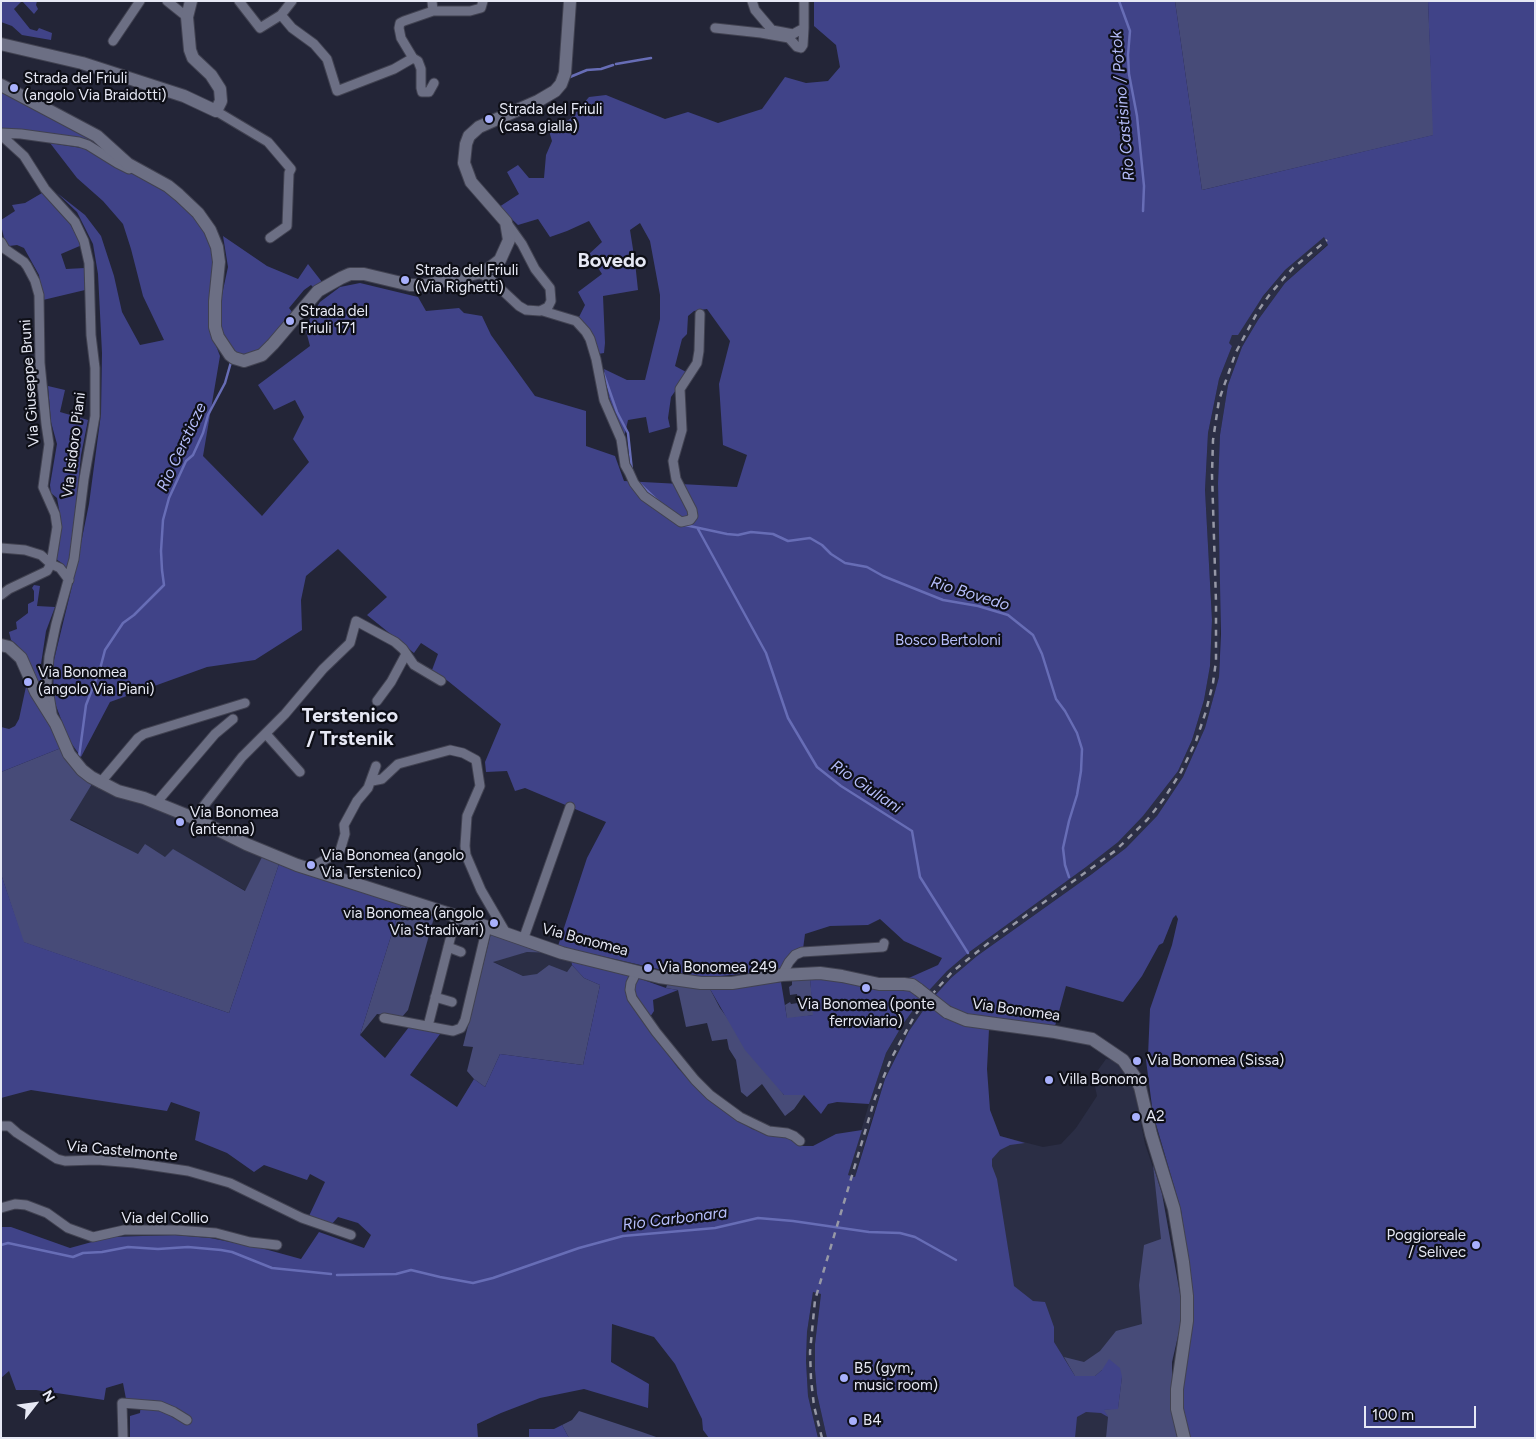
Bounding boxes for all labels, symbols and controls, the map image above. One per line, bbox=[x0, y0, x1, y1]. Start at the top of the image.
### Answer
water label: Rio Castisino / Potok bbox=[1107, 30, 1139, 182]
place label: Strada del Friuli (angolo Via Braidotti) bbox=[24, 70, 167, 105]
marker: Strada del Friuli (angolo Via Braidotti) bbox=[8, 82, 20, 94]
place label: Strada del Friuli (casa gialla) bbox=[499, 101, 602, 136]
marker: Strada del Friuli (casa gialla) bbox=[483, 113, 495, 125]
district label: Bovedo bbox=[578, 249, 646, 273]
place label: Strada del Friuli (Via Righetti) bbox=[415, 262, 518, 297]
marker: Strada del Friuli (Via Righetti) bbox=[399, 274, 411, 286]
place label: Strada del Friuli 171 bbox=[300, 303, 368, 338]
marker: Strada del Friuli 171 bbox=[284, 315, 296, 327]
street label: Via Giuseppe Bruni bbox=[17, 319, 43, 447]
street label: Via Isidoro Piani bbox=[59, 391, 89, 499]
water label: Rio Cersticze bbox=[153, 400, 211, 494]
water label: Rio Bovedo bbox=[928, 573, 1012, 615]
park label: Bosco Bertoloni bbox=[895, 632, 1001, 650]
place label: Via Bonomea (angolo Via Piani) bbox=[38, 664, 155, 699]
marker: Via Bonomea (angolo Via Piani) bbox=[22, 676, 34, 688]
district label: Terstenico / Trstenik bbox=[302, 704, 398, 751]
water label: Rio Giuliani bbox=[827, 756, 905, 818]
place label: Via Bonomea (antenna) bbox=[190, 804, 279, 839]
marker: Via Bonomea (antenna) bbox=[174, 816, 186, 828]
place label: Via Bonomea (angolo Via Terstenico) bbox=[321, 847, 464, 882]
marker: Via Bonomea (angolo Via Terstenico) bbox=[305, 859, 317, 871]
place label: via Bonomea (angolo Via Stradivari) bbox=[343, 905, 484, 940]
marker: via Bonomea (angolo Via Stradivari) bbox=[488, 917, 500, 929]
street label: Via Bonomea bbox=[540, 920, 630, 960]
place label: Via Bonomea 249 bbox=[658, 959, 777, 977]
marker: Via Bonomea 249 bbox=[642, 962, 654, 974]
marker: Via Bonomea (ponte ferroviario) bbox=[860, 982, 872, 994]
street label: Via Bonomea bbox=[971, 995, 1061, 1025]
place label: Via Bonomea (ponte ferroviario) bbox=[797, 996, 935, 1031]
place label: Via Bonomea (Sissa) bbox=[1147, 1052, 1284, 1070]
marker: Via Bonomea (Sissa) bbox=[1131, 1055, 1143, 1067]
place label: Villa Bonomo bbox=[1059, 1071, 1147, 1089]
marker: Villa Bonomo bbox=[1043, 1074, 1055, 1086]
place label: A2 bbox=[1146, 1108, 1165, 1126]
marker: A2 bbox=[1130, 1111, 1142, 1123]
street label: Via Castelmonte bbox=[66, 1137, 178, 1165]
water label: Rio Carbonara bbox=[622, 1203, 728, 1235]
street label: Via del Collio bbox=[121, 1210, 209, 1228]
place label: Poggioreale / Selivec bbox=[1387, 1227, 1466, 1262]
marker: Poggioreale / Selivec bbox=[1470, 1239, 1482, 1251]
place label: B5 (gym, music room) bbox=[854, 1360, 938, 1395]
marker: B5 (gym, music room) bbox=[838, 1372, 850, 1384]
north arrow bbox=[10, 1379, 60, 1429]
text: N bbox=[38, 1387, 58, 1405]
scale bar bbox=[1366, 1396, 1478, 1428]
text: 100 m bbox=[1372, 1406, 1414, 1424]
place label: B4 bbox=[863, 1412, 881, 1430]
marker: B4 bbox=[847, 1415, 859, 1427]

